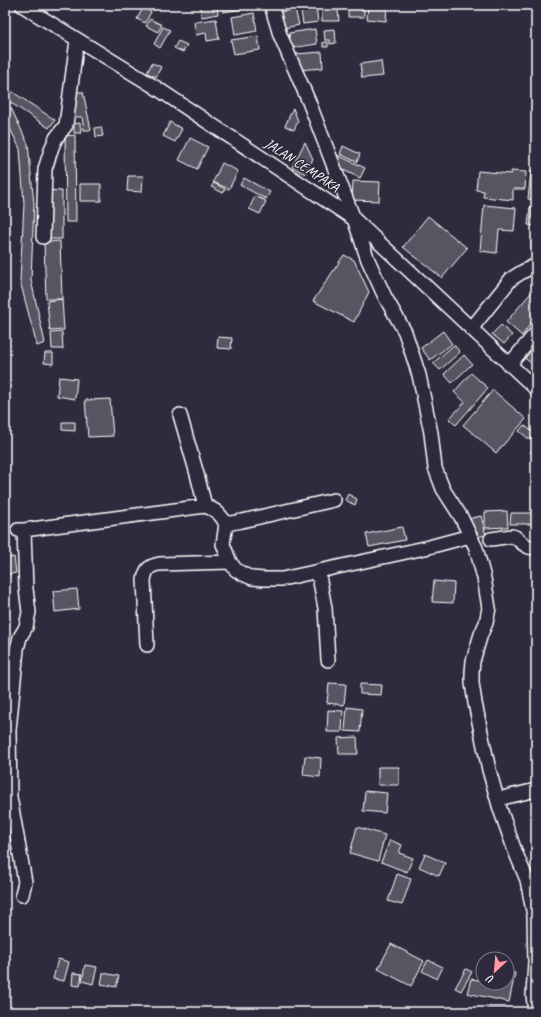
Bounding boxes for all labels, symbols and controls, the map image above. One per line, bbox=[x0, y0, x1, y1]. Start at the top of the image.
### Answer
street label: JALAN CEMPAKA bbox=[261, 134, 343, 196]
north arrow bbox=[475, 951, 515, 991]
text: U bbox=[483, 971, 496, 987]

